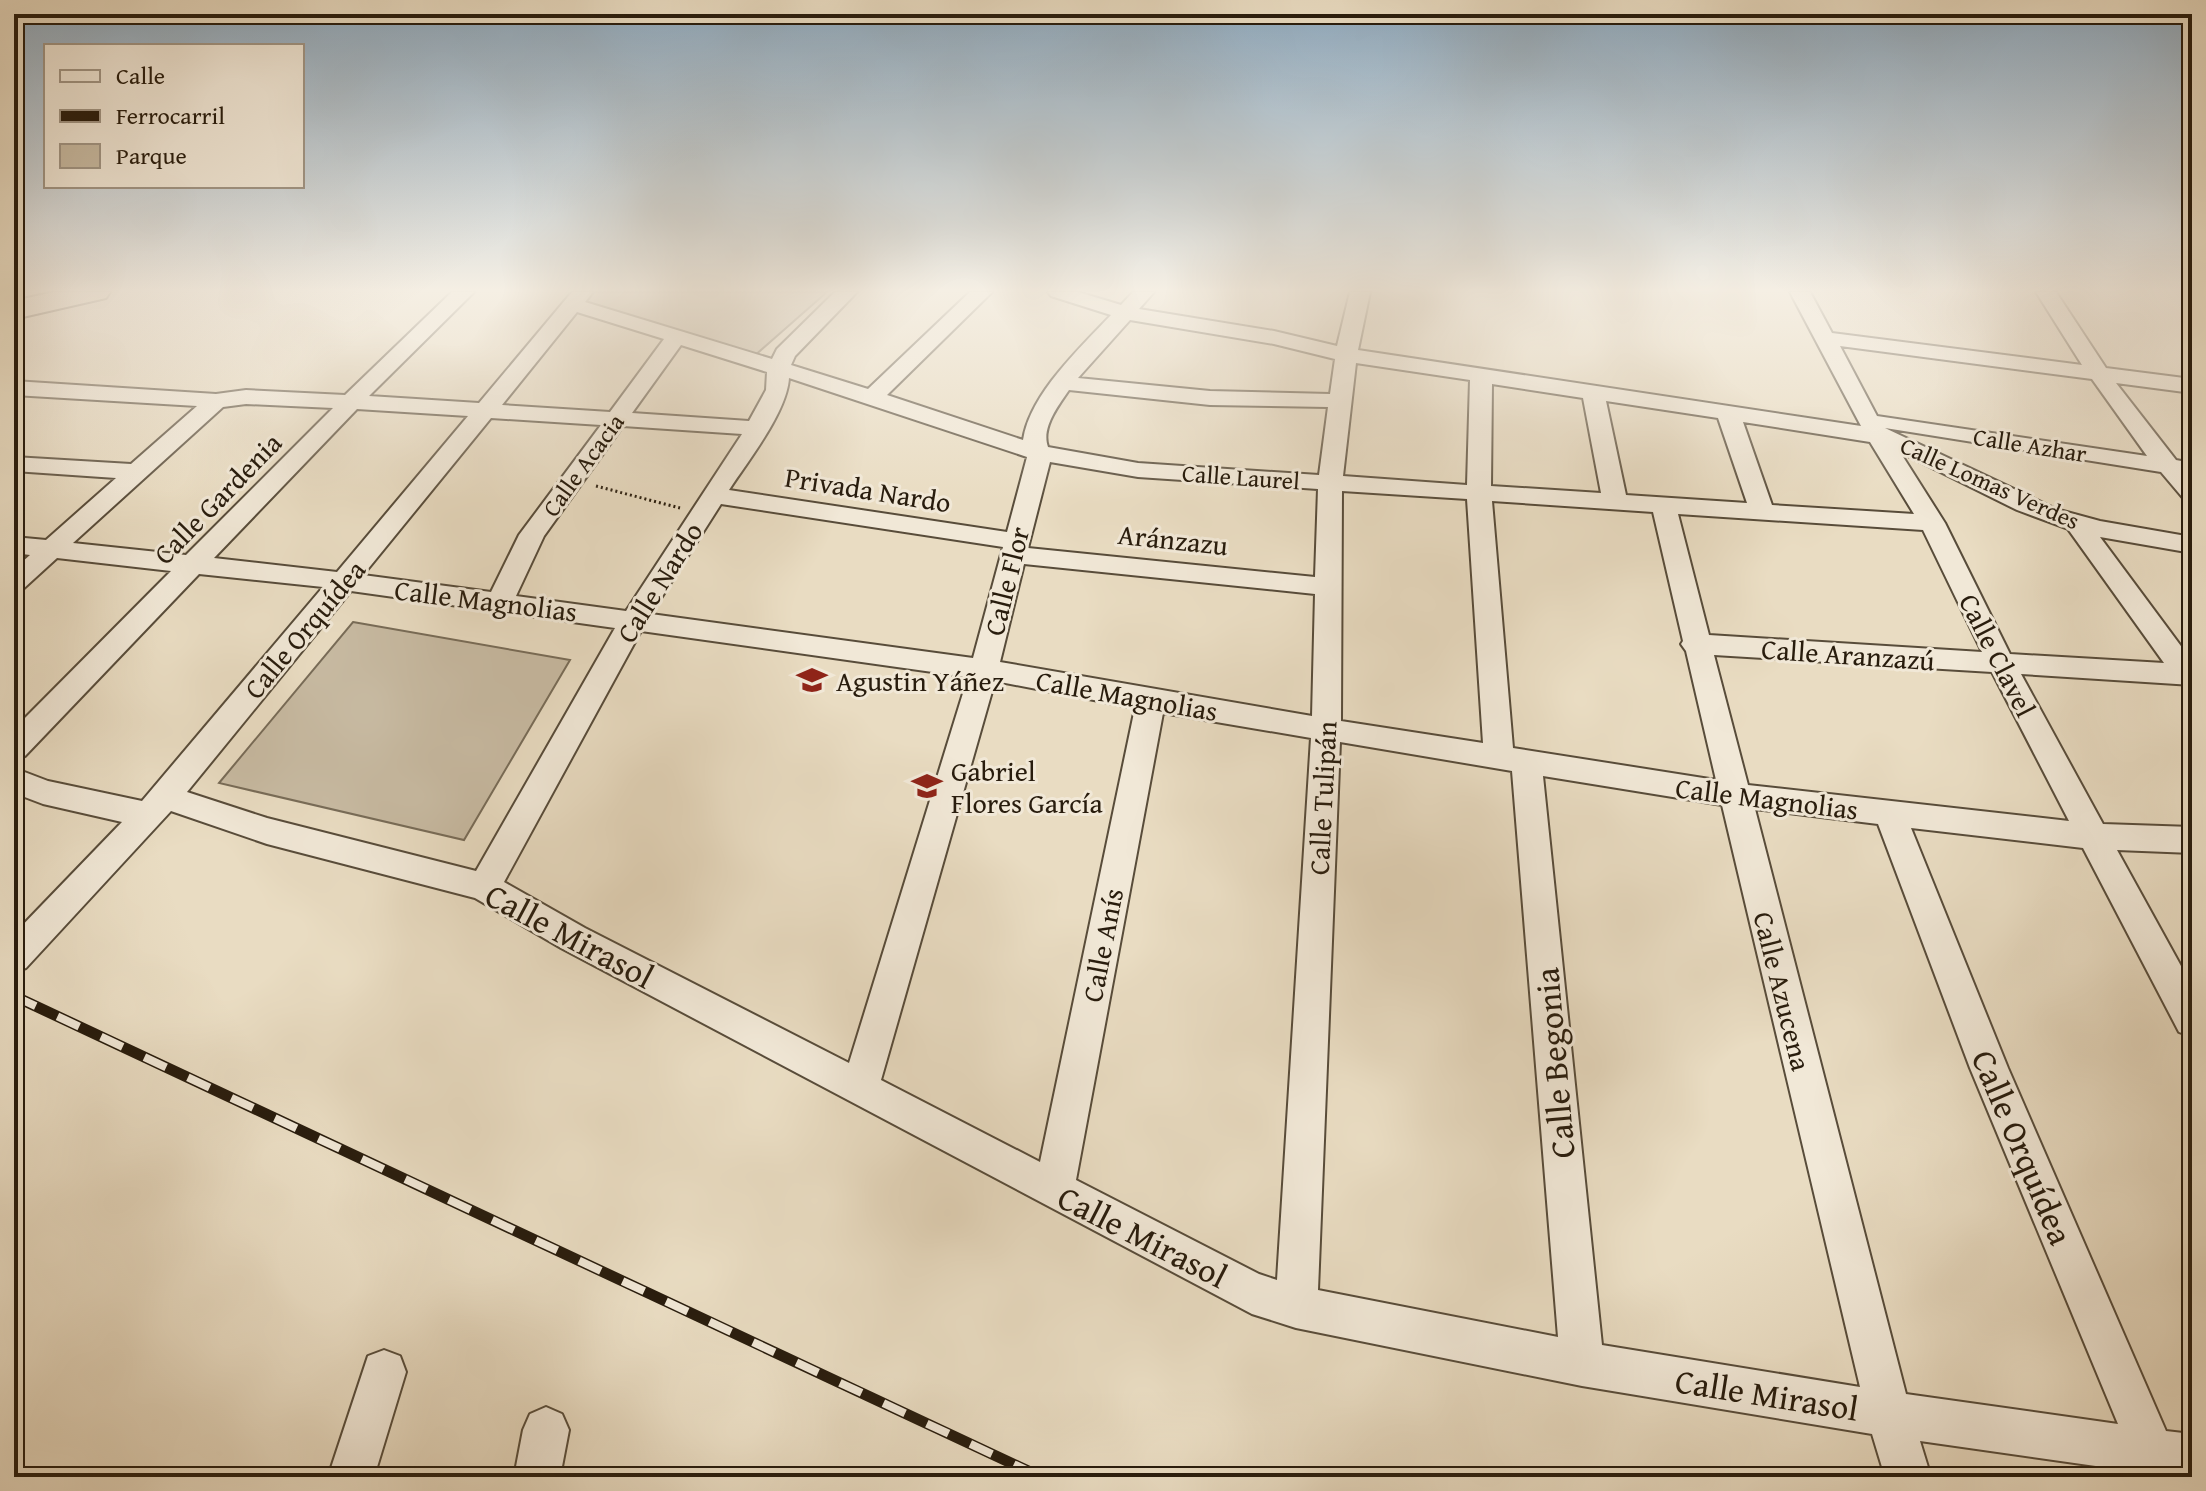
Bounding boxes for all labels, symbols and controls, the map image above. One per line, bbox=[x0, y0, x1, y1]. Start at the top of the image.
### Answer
legend bbox=[44, 44, 304, 188]
text: Calle bbox=[116, 58, 165, 93]
text: Ferrocarril bbox=[116, 98, 225, 133]
text: Parque bbox=[116, 138, 187, 173]
street label: Calle Acacia bbox=[534, 406, 633, 524]
street label: Calle Azhar bbox=[1971, 419, 2089, 471]
street label: Calle Gardenia bbox=[143, 422, 291, 573]
street label: Calle Lomas Verdes bbox=[1895, 428, 2085, 538]
street label: Calle Laurel bbox=[1181, 455, 1301, 499]
street label: Privada Nardo bbox=[782, 456, 954, 522]
street label: Aránzazu bbox=[1116, 513, 1230, 565]
street label: Calle Nardo bbox=[606, 514, 712, 650]
street label: Calle Flor bbox=[973, 522, 1039, 640]
street label: Calle Orquídea bbox=[233, 550, 375, 708]
street label: Calle Magnolias bbox=[392, 568, 580, 632]
street label: Calle Clavel bbox=[1949, 586, 2047, 724]
street label: Calle Aranzazú bbox=[1760, 627, 1936, 681]
street label: Calle Magnolias bbox=[1033, 659, 1221, 731]
place label: Agustin Yáñez bbox=[836, 660, 1004, 701]
school or university icon: Agustin Yáñez bbox=[795, 663, 829, 697]
street label: Calle Tulipán bbox=[1297, 720, 1347, 876]
place label: Gabriel Flores García bbox=[951, 750, 1103, 823]
street label: Calle Magnolias bbox=[1673, 766, 1861, 830]
school or university icon: Gabriel Flores García bbox=[910, 769, 944, 803]
street label: Calle Mirasol bbox=[477, 870, 663, 1000]
street label: Calle Anís bbox=[1071, 885, 1133, 1005]
street label: Calle Azucena bbox=[1743, 907, 1823, 1075]
street label: Calle Begonia bbox=[1521, 966, 1587, 1160]
street label: Calle Orquídea bbox=[1960, 1042, 2086, 1252]
street label: Calle Mirasol bbox=[1050, 1172, 1236, 1300]
street label: Calle Mirasol bbox=[1672, 1355, 1862, 1433]

